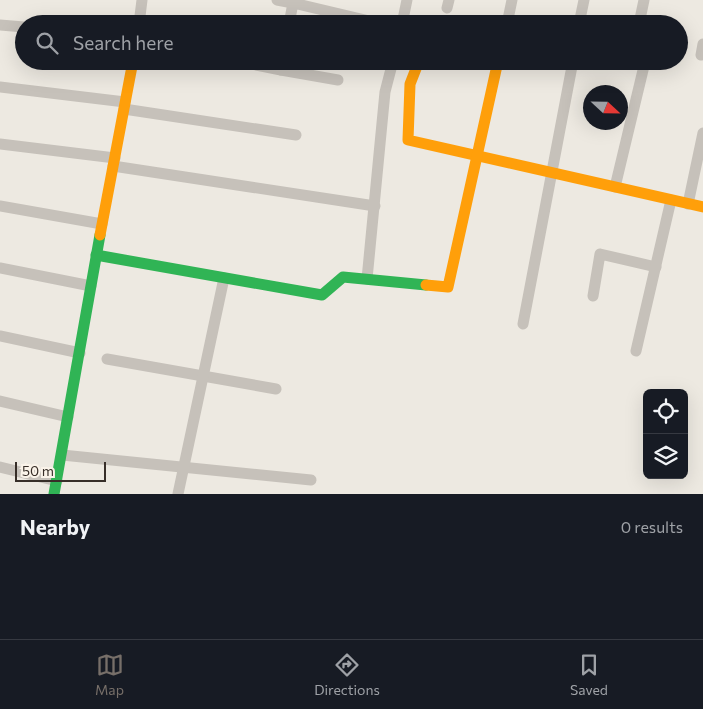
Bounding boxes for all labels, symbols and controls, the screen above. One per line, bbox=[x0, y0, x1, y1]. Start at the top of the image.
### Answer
search box bbox=[15, 15, 688, 70]
icon: search bbox=[33, 29, 61, 57]
text: Search here bbox=[73, 31, 173, 54]
north arrow bbox=[583, 85, 628, 130]
map controls bbox=[643, 389, 688, 479]
button: locate bbox=[643, 389, 688, 434]
button: layers bbox=[643, 434, 688, 479]
scale bar bbox=[15, 459, 106, 482]
text: 50 m bbox=[22, 462, 54, 479]
text: Nearby bbox=[20, 514, 90, 539]
text: 0 results bbox=[621, 517, 683, 536]
tab: Map bbox=[95, 651, 124, 698]
tab: Directions bbox=[314, 651, 380, 698]
tab: Saved bbox=[570, 651, 608, 698]

